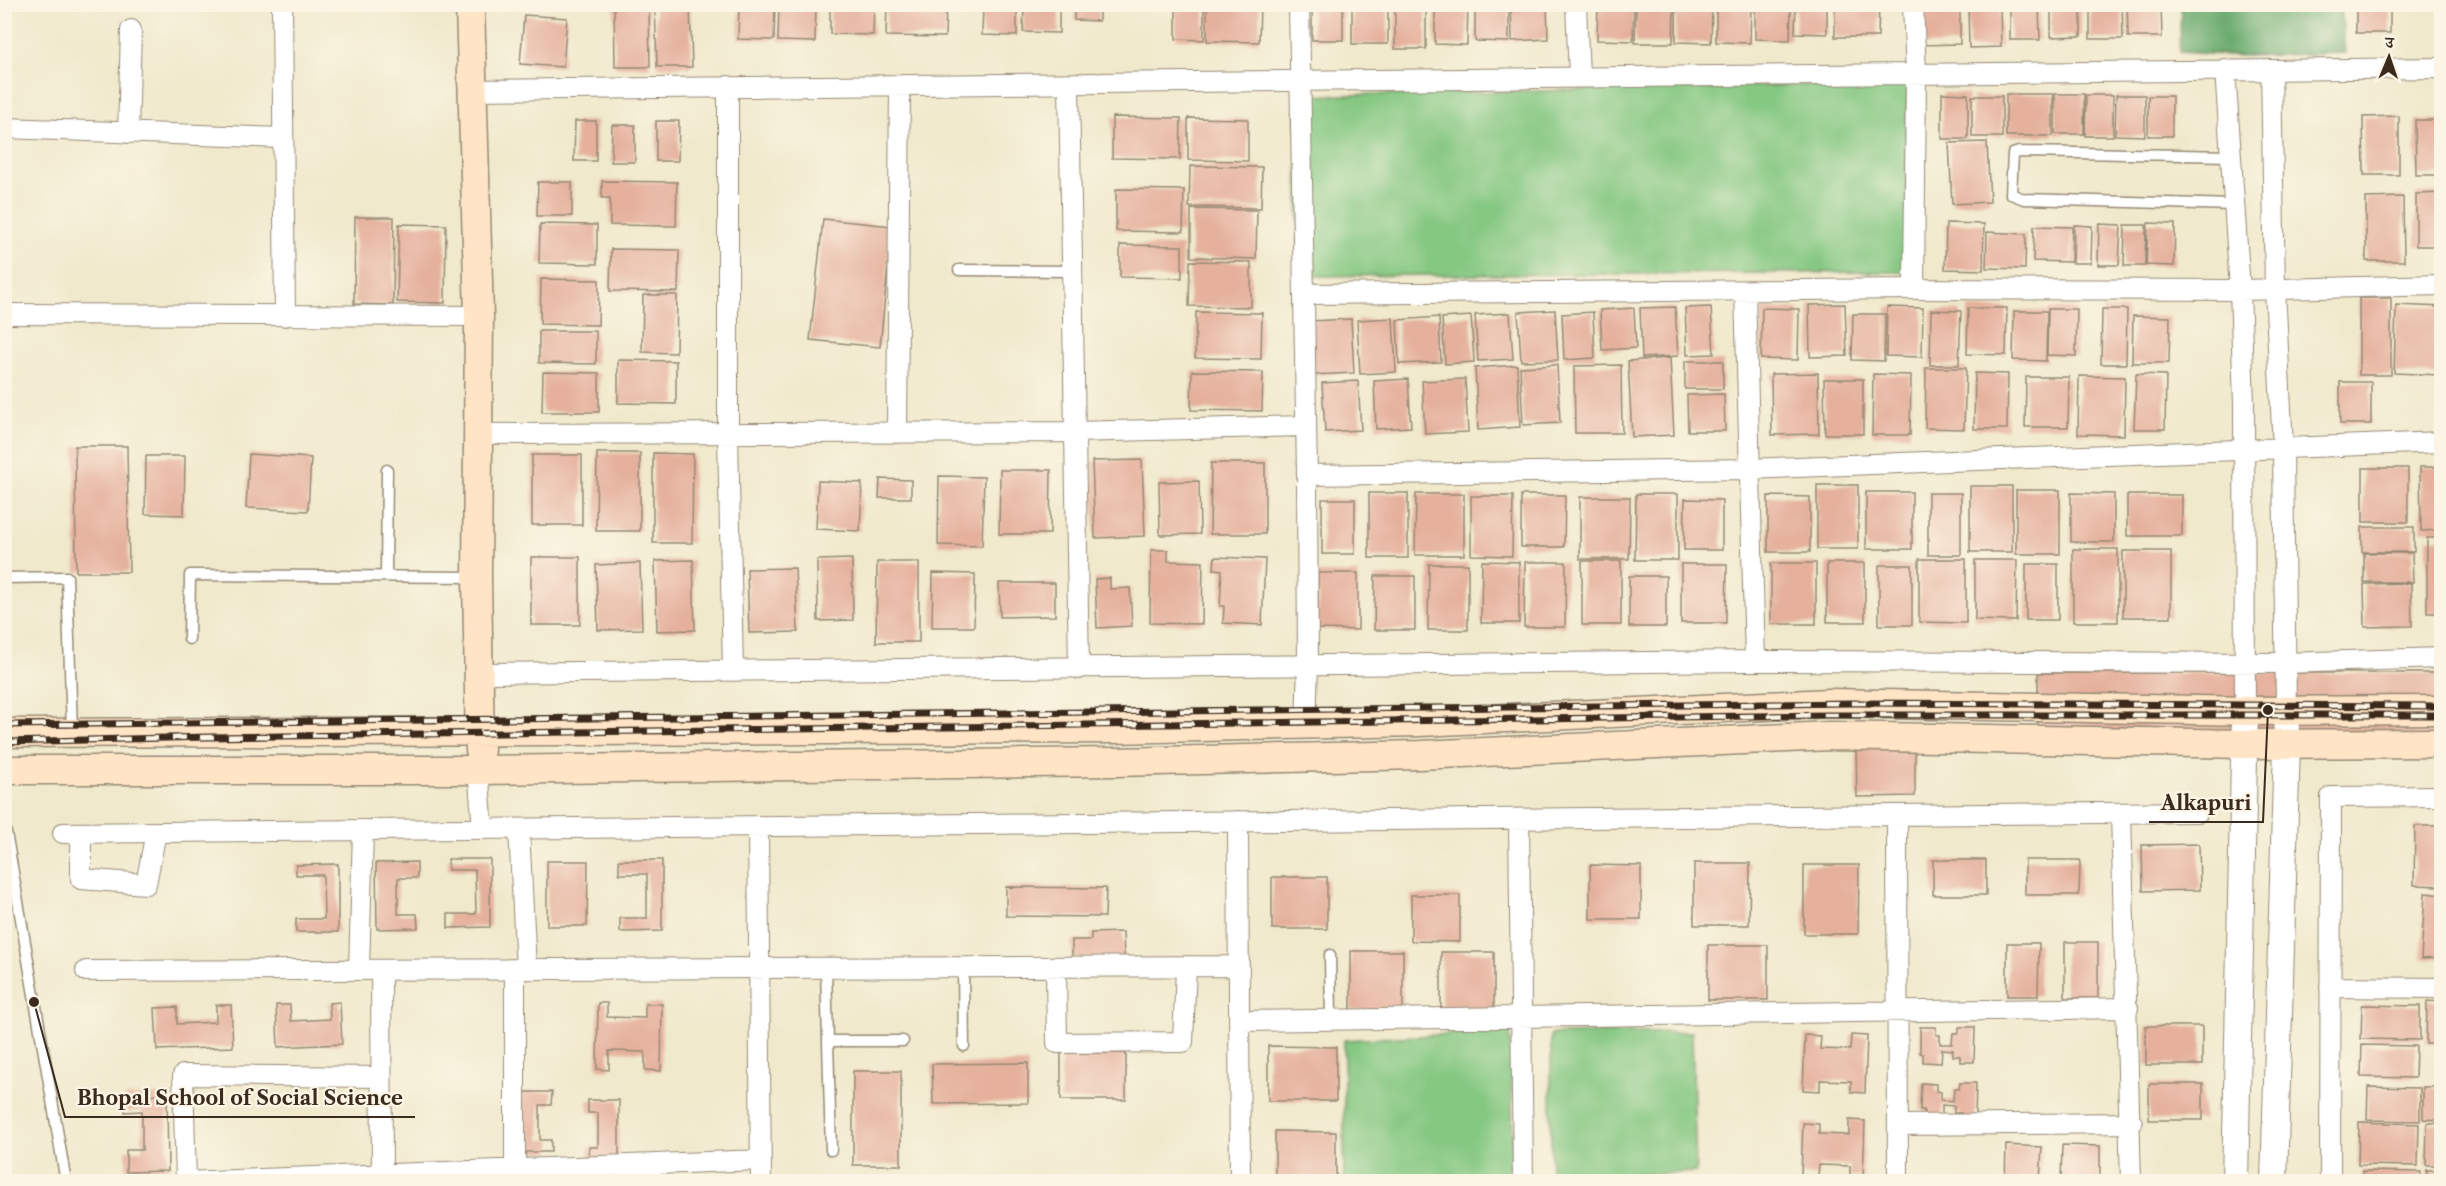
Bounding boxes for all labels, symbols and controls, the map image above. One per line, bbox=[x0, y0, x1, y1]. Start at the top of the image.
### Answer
north arrow bbox=[2359, 27, 2419, 87]
text: उ bbox=[2384, 32, 2396, 52]
callout: Alkapuri bbox=[2149, 784, 2263, 822]
text: Alkapuri bbox=[2160, 791, 2251, 815]
callout: Bhopal School of Social Science bbox=[65, 1079, 415, 1117]
text: Bhopal School of Social Science bbox=[77, 1086, 403, 1110]

